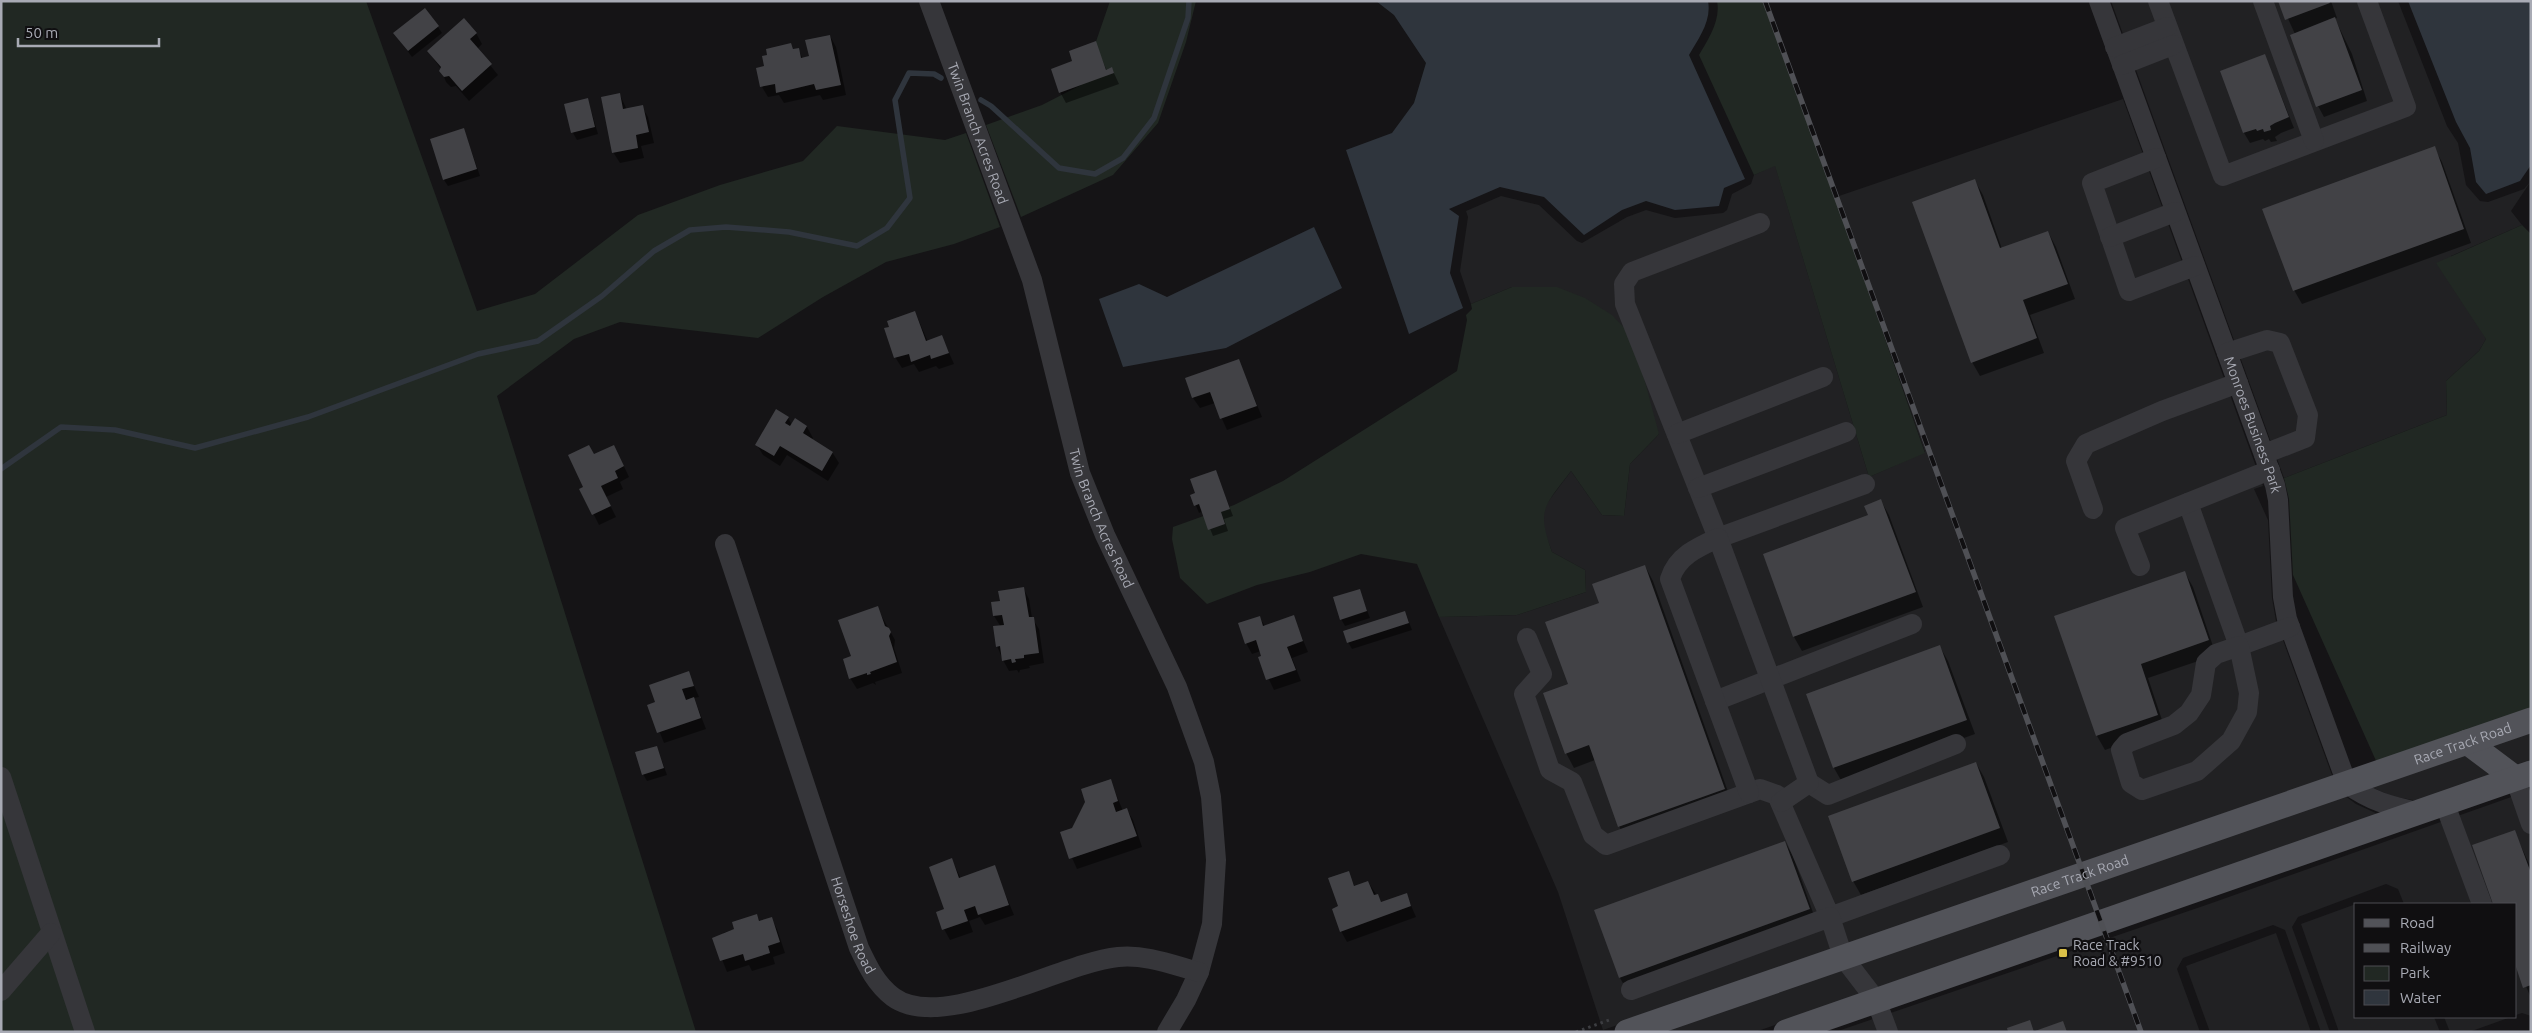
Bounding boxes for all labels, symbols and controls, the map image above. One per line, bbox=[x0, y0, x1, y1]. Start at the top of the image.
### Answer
scale bar bbox=[18, 15, 159, 47]
text: 50 m bbox=[25, 24, 58, 41]
street label: Twin Branch Acres Road bbox=[944, 60, 1011, 206]
street label: Monroes Business Park bbox=[2221, 354, 2284, 495]
street label: Twin Branch Acres Road bbox=[1066, 447, 1137, 591]
street label: Race Track Road bbox=[2412, 719, 2514, 768]
street label: Race Track Road bbox=[2029, 851, 2131, 900]
street label: Horseshoe Road bbox=[828, 874, 879, 977]
legend bbox=[2354, 903, 2517, 1018]
text: Road bbox=[2400, 914, 2435, 931]
place label: Race Track Road & #9510 bbox=[2073, 937, 2162, 969]
text: Railway bbox=[2400, 939, 2451, 956]
marker: Race Track Road & #9510 bbox=[2057, 947, 2069, 959]
text: Park bbox=[2400, 964, 2430, 981]
text: Water bbox=[2400, 989, 2441, 1006]

